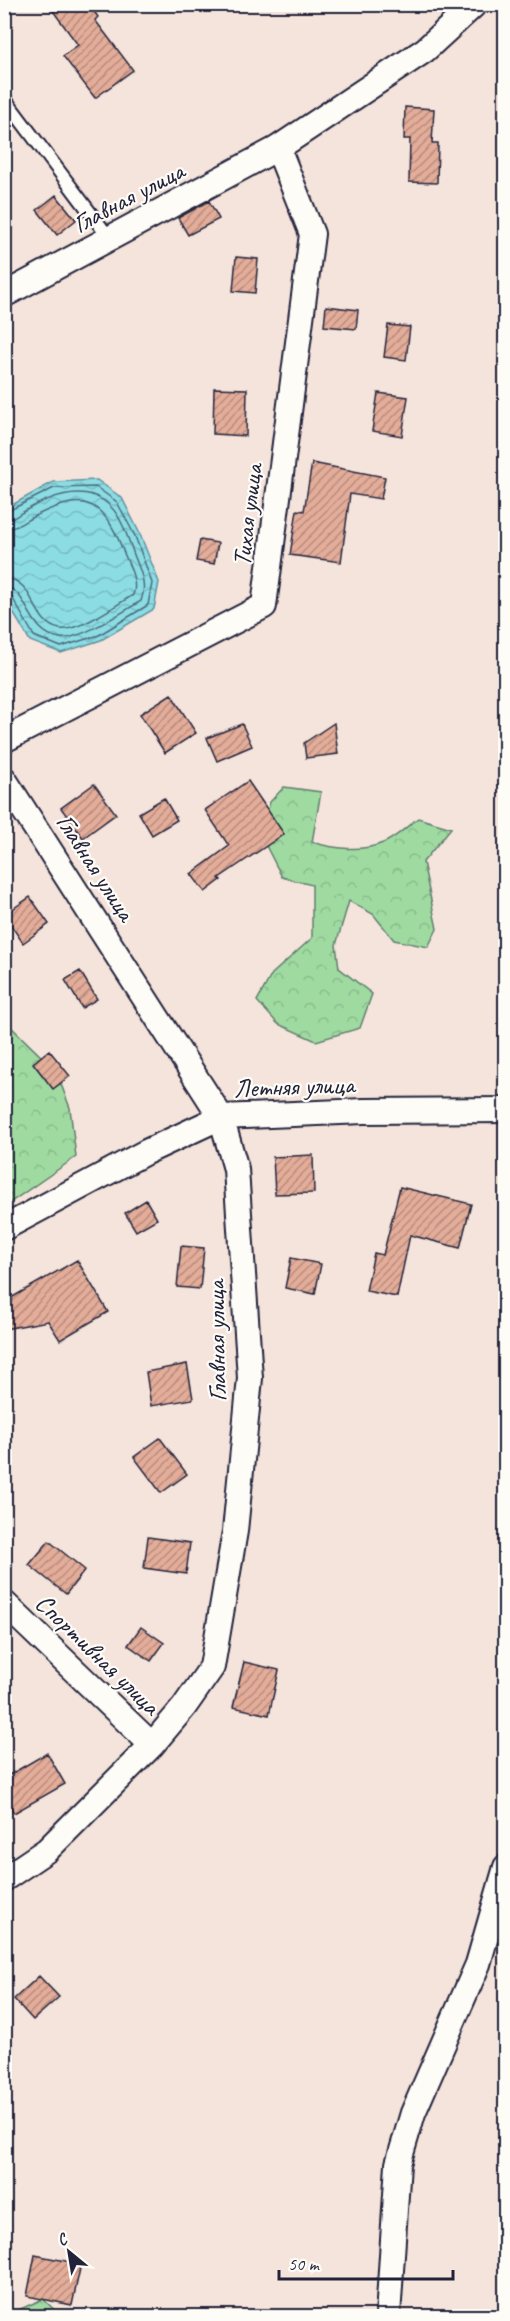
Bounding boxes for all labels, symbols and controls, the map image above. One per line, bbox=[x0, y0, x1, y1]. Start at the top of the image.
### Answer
street label: Главная улица bbox=[67, 153, 192, 241]
street label: Тихая улица bbox=[225, 460, 270, 568]
street label: Главная улица bbox=[49, 807, 144, 929]
street label: Летняя улица bbox=[233, 1068, 357, 1105]
street label: Главная улица bbox=[199, 1278, 234, 1402]
street label: Спортивная улица bbox=[28, 1587, 168, 1723]
north arrow bbox=[39, 2222, 99, 2282]
text: С bbox=[54, 2228, 72, 2251]
scale bar bbox=[279, 2243, 453, 2281]
text: 50 m bbox=[288, 2253, 321, 2275]

